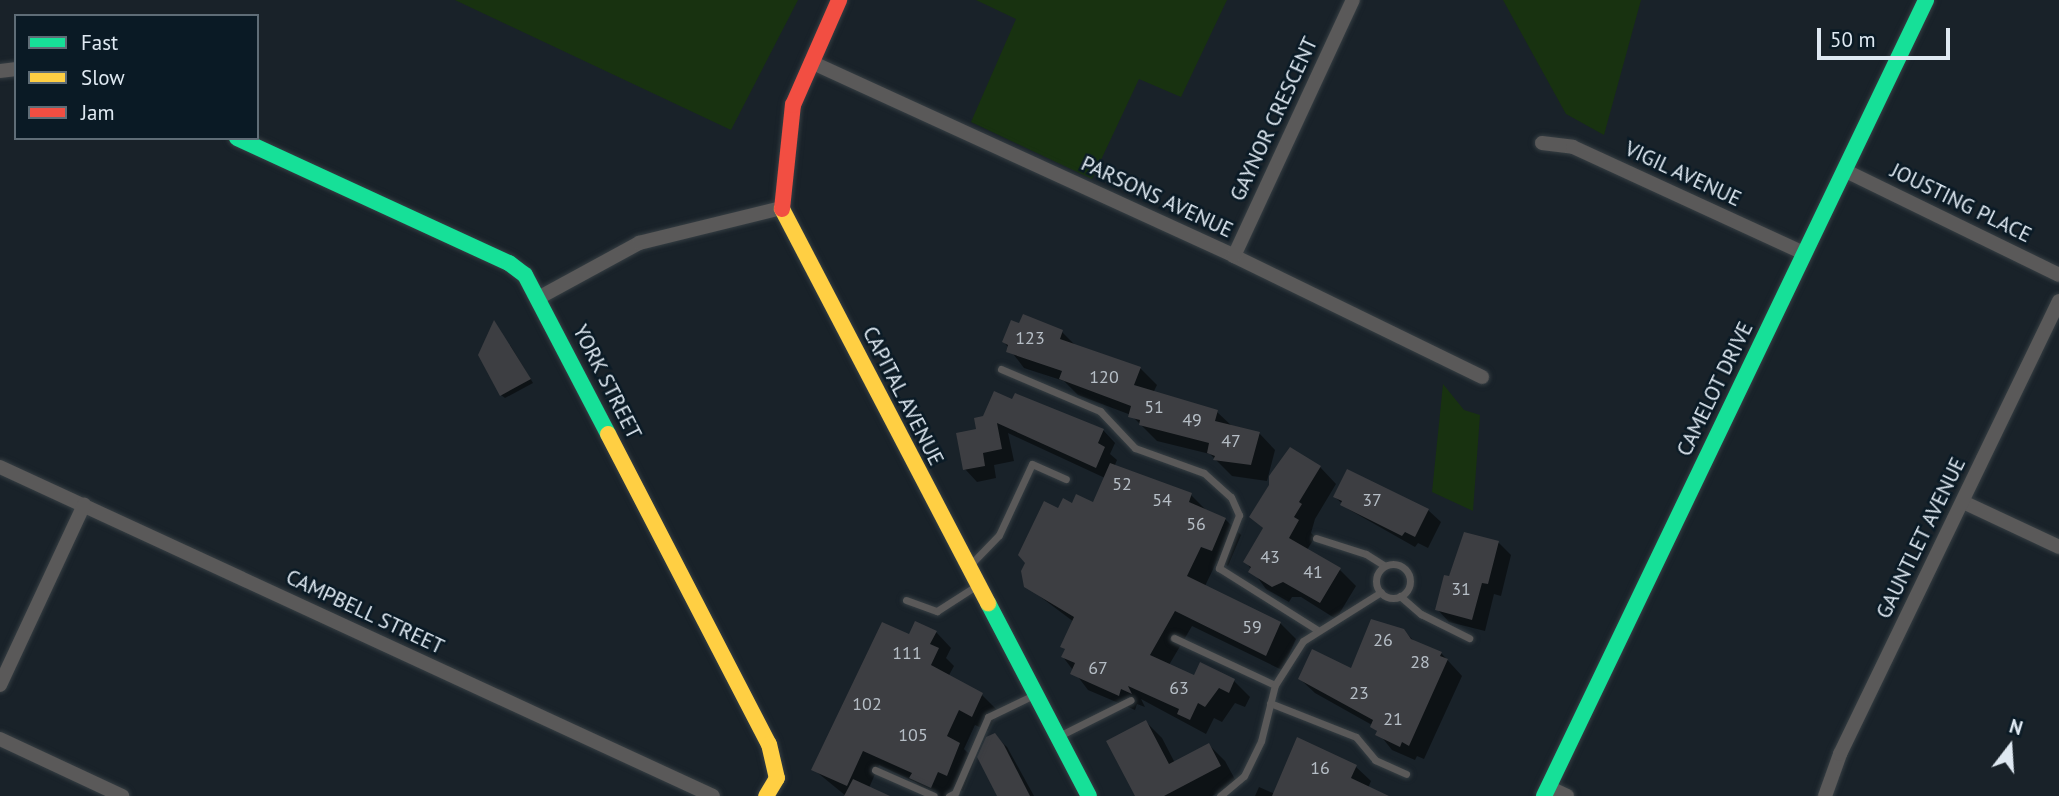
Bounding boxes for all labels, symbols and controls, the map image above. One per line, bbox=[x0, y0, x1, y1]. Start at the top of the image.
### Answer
legend bbox=[14, 14, 259, 140]
scale bar bbox=[1821, 14, 1954, 58]
text: 50 m bbox=[1830, 26, 1876, 53]
text: Fast bbox=[81, 29, 118, 56]
street label: GAYNOR CRESCENT bbox=[1225, 33, 1323, 205]
text: Slow bbox=[81, 64, 125, 91]
text: Jam bbox=[81, 99, 115, 126]
street label: VIGIL AVENUE bbox=[1620, 136, 1746, 212]
street label: PARSONS AVENUE bbox=[1077, 151, 1237, 243]
street label: JOUSTING PLACE bbox=[1887, 158, 2035, 248]
street label: CAMELOT DRIVE bbox=[1671, 317, 1759, 461]
street label: YORK STREET bbox=[567, 320, 647, 444]
street label: CAPITAL AVENUE bbox=[857, 322, 949, 470]
house number: 123 bbox=[1015, 327, 1045, 349]
house number: 120 bbox=[1089, 366, 1119, 388]
house number: 51 bbox=[1144, 396, 1164, 418]
house number: 49 bbox=[1182, 409, 1202, 431]
house number: 47 bbox=[1221, 430, 1241, 452]
street label: GAUNTLET AVENUE bbox=[1871, 453, 1971, 623]
house number: 52 bbox=[1112, 473, 1132, 495]
house number: 54 bbox=[1152, 489, 1172, 511]
house number: 37 bbox=[1362, 489, 1382, 511]
house number: 56 bbox=[1186, 513, 1206, 535]
house number: 43 bbox=[1260, 546, 1280, 568]
house number: 41 bbox=[1303, 561, 1323, 583]
street label: CAMPBELL STREET bbox=[282, 564, 448, 660]
house number: 31 bbox=[1451, 578, 1471, 600]
house number: 59 bbox=[1242, 616, 1262, 638]
house number: 26 bbox=[1373, 629, 1393, 651]
house number: 111 bbox=[892, 642, 922, 664]
house number: 28 bbox=[1410, 651, 1430, 673]
house number: 67 bbox=[1088, 657, 1108, 679]
house number: 63 bbox=[1169, 677, 1189, 699]
house number: 23 bbox=[1349, 682, 1369, 704]
house number: 102 bbox=[852, 693, 882, 715]
house number: 21 bbox=[1383, 708, 1403, 730]
north arrow bbox=[1975, 712, 2045, 782]
text: N bbox=[2007, 714, 2026, 740]
house number: 105 bbox=[898, 724, 928, 746]
house number: 16 bbox=[1310, 757, 1330, 779]

